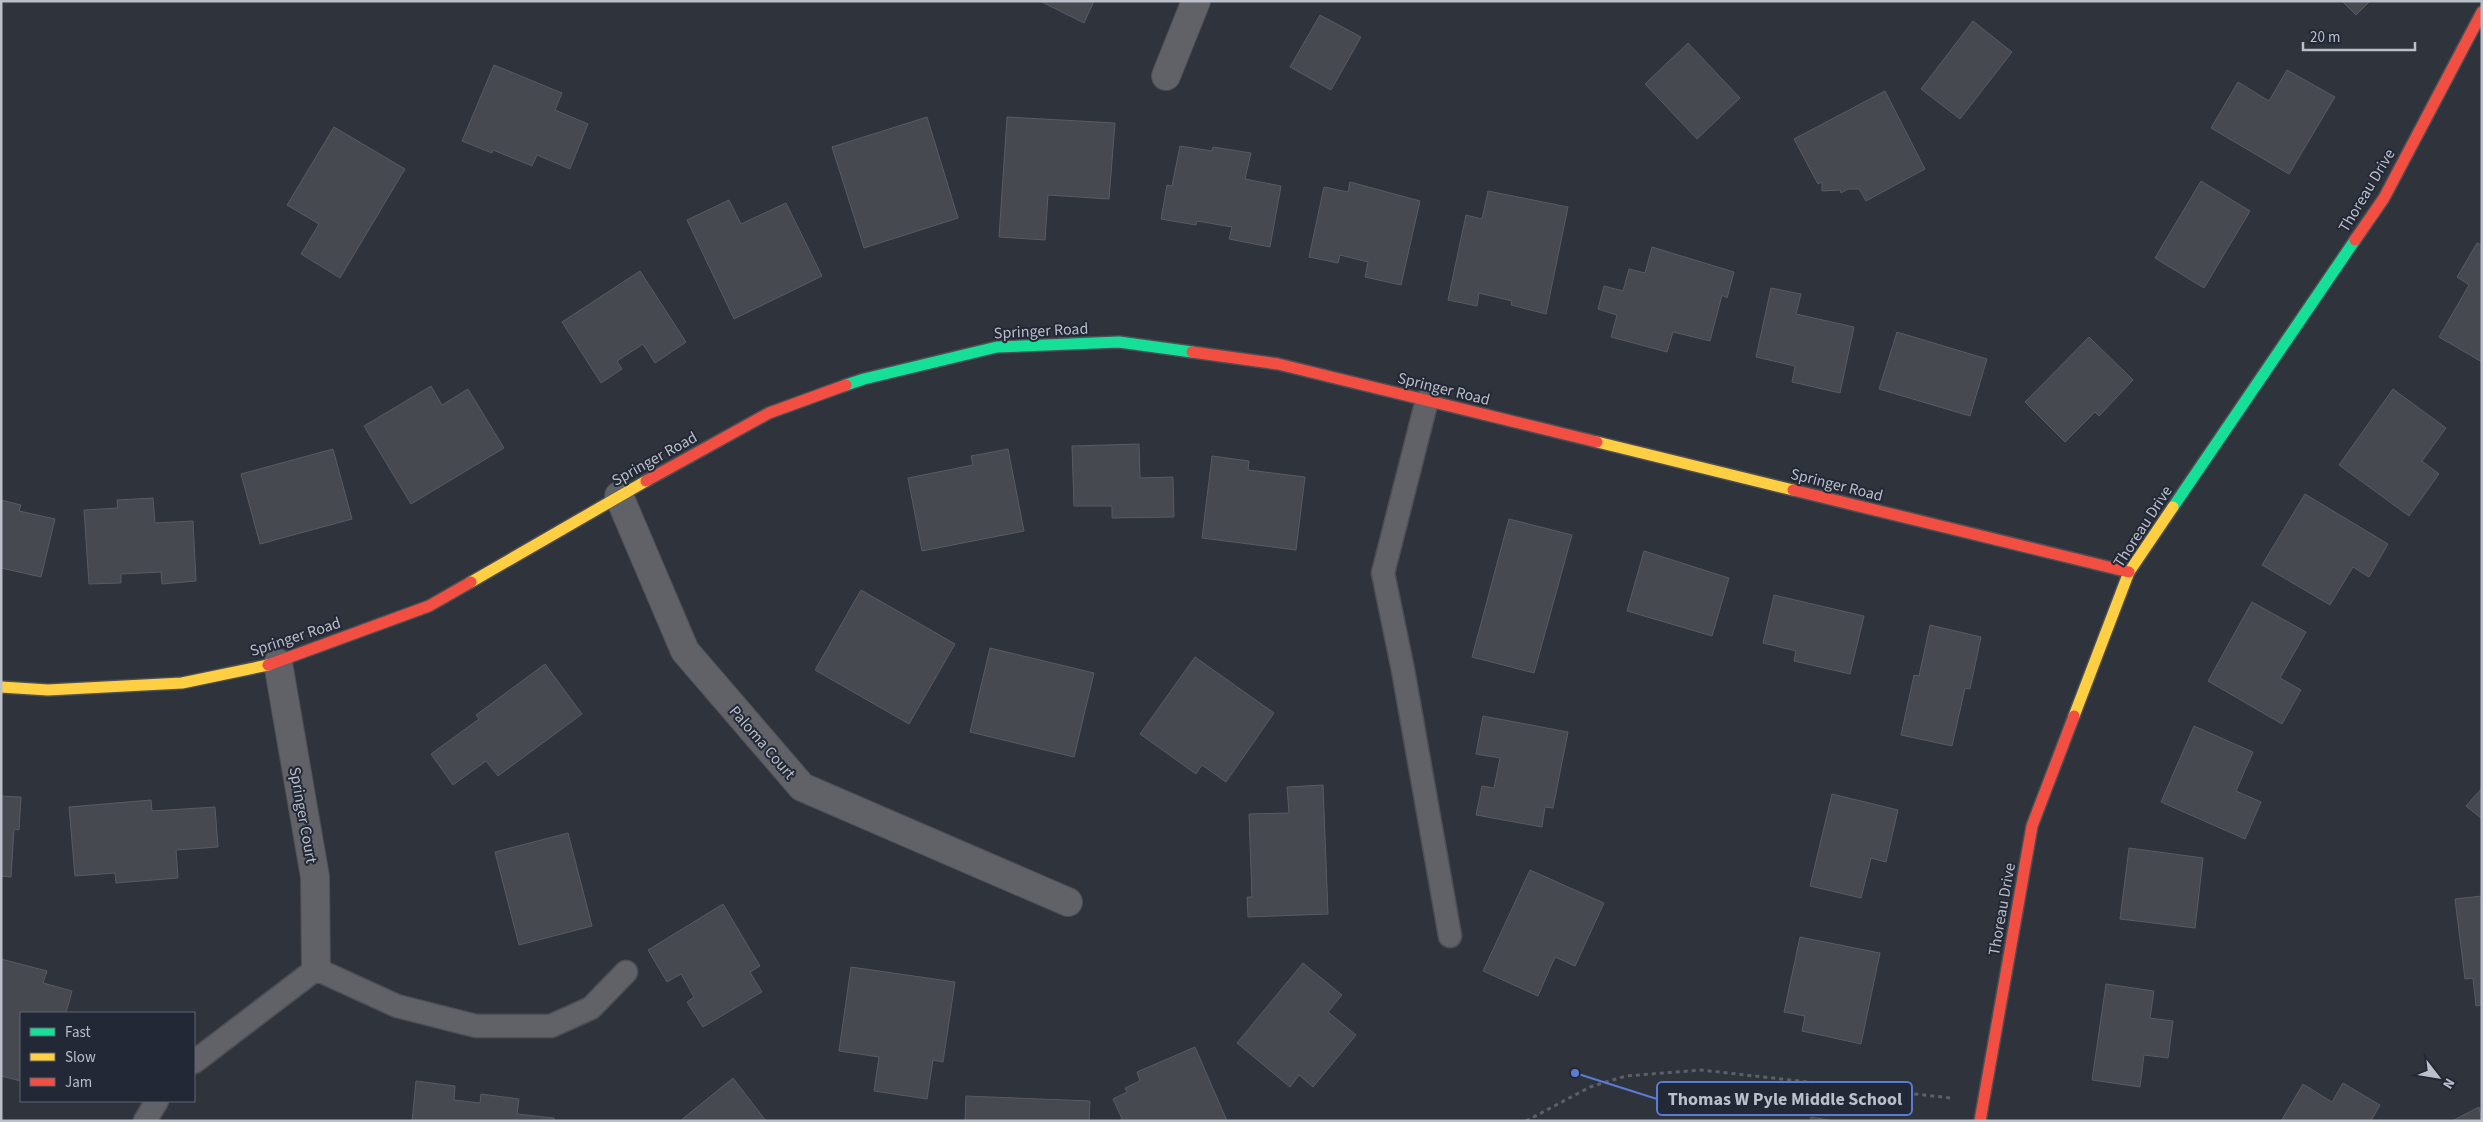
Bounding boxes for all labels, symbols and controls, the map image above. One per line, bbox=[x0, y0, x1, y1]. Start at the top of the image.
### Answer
scale bar bbox=[2303, 20, 2416, 52]
text: 20 m bbox=[2310, 27, 2340, 48]
street label: Thoreau Drive bbox=[2333, 145, 2400, 236]
street label: Springer Road bbox=[993, 318, 1089, 344]
street label: Springer Road bbox=[1395, 367, 1492, 411]
street label: Springer Road bbox=[608, 426, 701, 491]
street label: Springer Road bbox=[1788, 463, 1885, 507]
street label: Thoreau Drive bbox=[2108, 481, 2178, 572]
street label: Springer Road bbox=[247, 612, 344, 662]
street label: Paloma Court bbox=[724, 701, 801, 785]
street label: Springer Court bbox=[284, 765, 322, 866]
street label: Thoreau Drive bbox=[1983, 861, 2021, 957]
legend bbox=[20, 1012, 195, 1102]
text: Fast bbox=[65, 1022, 91, 1043]
text: Slow bbox=[65, 1047, 96, 1068]
north arrow bbox=[2413, 1052, 2463, 1102]
text: Jam bbox=[65, 1072, 92, 1093]
text: N bbox=[2437, 1074, 2459, 1092]
callout: Thomas W Pyle Middle School bbox=[1657, 1082, 1912, 1115]
text: Thomas W Pyle Middle School bbox=[1668, 1087, 1902, 1112]

